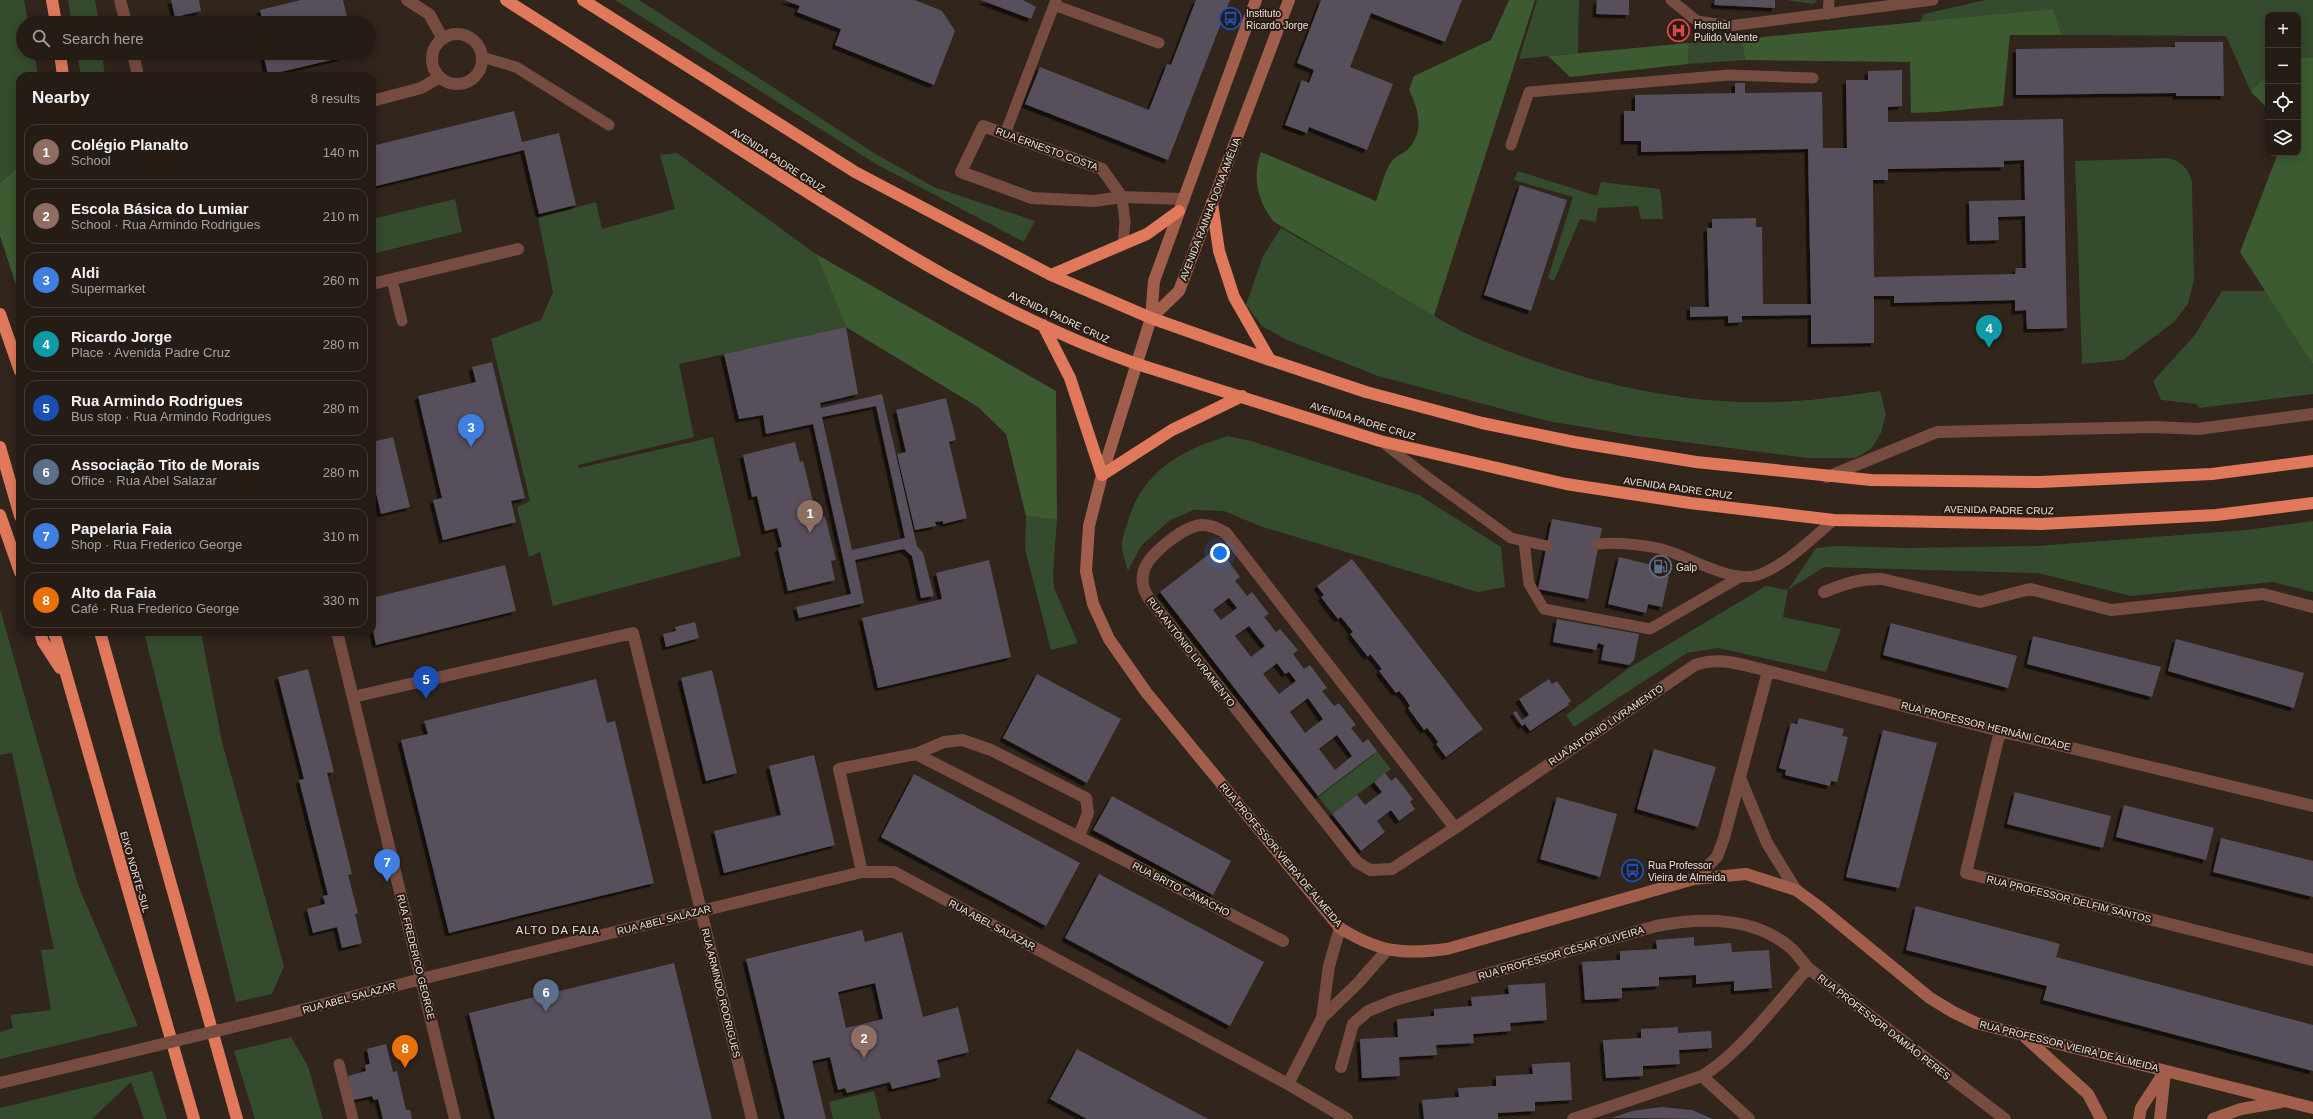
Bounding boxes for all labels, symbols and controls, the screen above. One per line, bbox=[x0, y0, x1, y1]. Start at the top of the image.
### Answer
bus stop icon: Instituto Ricardo Jorge bbox=[1217, 6, 1243, 32]
place label: Instituto Ricardo Jorge bbox=[1246, 8, 1309, 31]
map controls bbox=[2265, 12, 2301, 156]
button: + bbox=[2265, 12, 2301, 48]
search box bbox=[16, 16, 376, 60]
hospital icon: Hospital Pulido Valente bbox=[1665, 18, 1691, 44]
place label: Hospital Pulido Valente bbox=[1694, 20, 1758, 43]
icon: search bbox=[30, 27, 52, 49]
text: Search here bbox=[62, 30, 144, 47]
button: − bbox=[2265, 48, 2301, 84]
button: locate bbox=[2265, 84, 2301, 120]
text: Nearby bbox=[32, 88, 90, 107]
text: 8 results bbox=[311, 91, 360, 106]
button: layers bbox=[2265, 120, 2301, 156]
street label: RUA ERNESTO COSTA bbox=[994, 125, 1100, 173]
street label: AVENIDA PADRE CRUZ bbox=[729, 126, 827, 194]
street label: AVENIDA RAINHA DONA AMÉLIA bbox=[1177, 135, 1243, 282]
text: Colégio Planalto bbox=[71, 136, 189, 153]
text: 1 bbox=[42, 145, 50, 160]
text: 140 m bbox=[323, 145, 359, 160]
text: School bbox=[71, 153, 111, 168]
text: Escola Básica do Lumiar bbox=[71, 200, 249, 217]
text: 2 bbox=[42, 209, 50, 224]
text: 210 m bbox=[323, 209, 359, 224]
text: School · Rua Armindo Rodrigues bbox=[71, 217, 260, 232]
text: Aldi bbox=[71, 264, 99, 281]
text: 3 bbox=[42, 273, 50, 288]
text: 260 m bbox=[323, 273, 359, 288]
text: Supermarket bbox=[71, 281, 145, 296]
street label: AVENIDA PADRE CRUZ bbox=[1007, 289, 1111, 345]
pin: 4 bbox=[1976, 315, 2002, 348]
text: Ricardo Jorge bbox=[71, 328, 172, 345]
text: 4 bbox=[42, 337, 50, 352]
text: 280 m bbox=[323, 337, 359, 352]
text: Place · Avenida Padre Cruz bbox=[71, 345, 230, 360]
text: Rua Armindo Rodrigues bbox=[71, 392, 243, 409]
street label: AVENIDA PADRE CRUZ bbox=[1309, 400, 1417, 442]
text: 5 bbox=[42, 401, 50, 416]
text: 280 m bbox=[323, 401, 359, 416]
text: Bus stop · Rua Armindo Rodrigues bbox=[71, 409, 271, 424]
pin: 3 bbox=[458, 414, 484, 447]
text: Associação Tito de Morais bbox=[71, 456, 260, 473]
text: 6 bbox=[42, 465, 50, 480]
text: 280 m bbox=[323, 465, 359, 480]
text: Office · Rua Abel Salazar bbox=[71, 473, 217, 488]
street label: AVENIDA PADRE CRUZ bbox=[1623, 475, 1733, 501]
pin: 1 bbox=[797, 500, 823, 533]
street label: AVENIDA PADRE CRUZ bbox=[1944, 504, 2054, 516]
text: Papelaria Faia bbox=[71, 520, 172, 537]
text: 7 bbox=[42, 529, 50, 544]
text: 310 m bbox=[323, 529, 359, 544]
text: Shop · Rua Frederico George bbox=[71, 537, 242, 552]
your location bbox=[1210, 543, 1230, 563]
fuel station icon: Galp bbox=[1647, 554, 1673, 580]
place label: Galp bbox=[1676, 562, 1698, 573]
text: Alto da Faia bbox=[71, 584, 156, 601]
text: 8 bbox=[42, 593, 50, 608]
text: 330 m bbox=[323, 593, 359, 608]
street label: RUA ANTÓNIO LIVRAMENTO bbox=[1145, 594, 1238, 709]
text: Café · Rua Frederico George bbox=[71, 601, 239, 616]
pin: 5 bbox=[413, 666, 439, 699]
street label: RUA ANTÓNIO LIVRAMENTO bbox=[1546, 681, 1666, 768]
street label: RUA PROFESSOR HERNÂNI CIDADE bbox=[1900, 699, 2073, 753]
street label: RUA PROFESSOR VIEIRA DE ALMEIDA bbox=[1218, 781, 1345, 929]
street label: EIXO NORTE-SUL bbox=[118, 830, 152, 914]
pin: 7 bbox=[374, 849, 400, 882]
bus stop icon: Rua Professor Vieira de Almeida bbox=[1619, 858, 1645, 884]
street label: RUA BRITO CAMACHO bbox=[1131, 860, 1232, 918]
place label: Rua Professor Vieira de Almeida bbox=[1648, 860, 1726, 883]
street label: RUA PROFESSOR DELFIM SANTOS bbox=[1986, 873, 2153, 925]
street label: RUA FREDERICO GEORGE bbox=[395, 893, 437, 1021]
street label: RUA ABEL SALAZAR bbox=[947, 898, 1037, 952]
street label: RUA ABEL SALAZAR bbox=[616, 903, 712, 937]
street label: RUA PROFESSOR CÉSAR OLIVEIRA bbox=[1476, 923, 1646, 982]
district label: ALTO DA FAIA bbox=[516, 924, 600, 936]
street label: RUA ARMINDO RODRIGUES bbox=[700, 927, 743, 1059]
street label: RUA PROFESSOR DAMIÃO PERES bbox=[1816, 971, 1953, 1082]
pin: 6 bbox=[533, 979, 559, 1012]
street label: RUA ABEL SALAZAR bbox=[301, 980, 397, 1016]
street label: RUA PROFESSOR VIEIRA DE ALMEIDA bbox=[1978, 1018, 2160, 1074]
pin: 2 bbox=[851, 1025, 877, 1058]
pin: 8 bbox=[392, 1035, 418, 1068]

